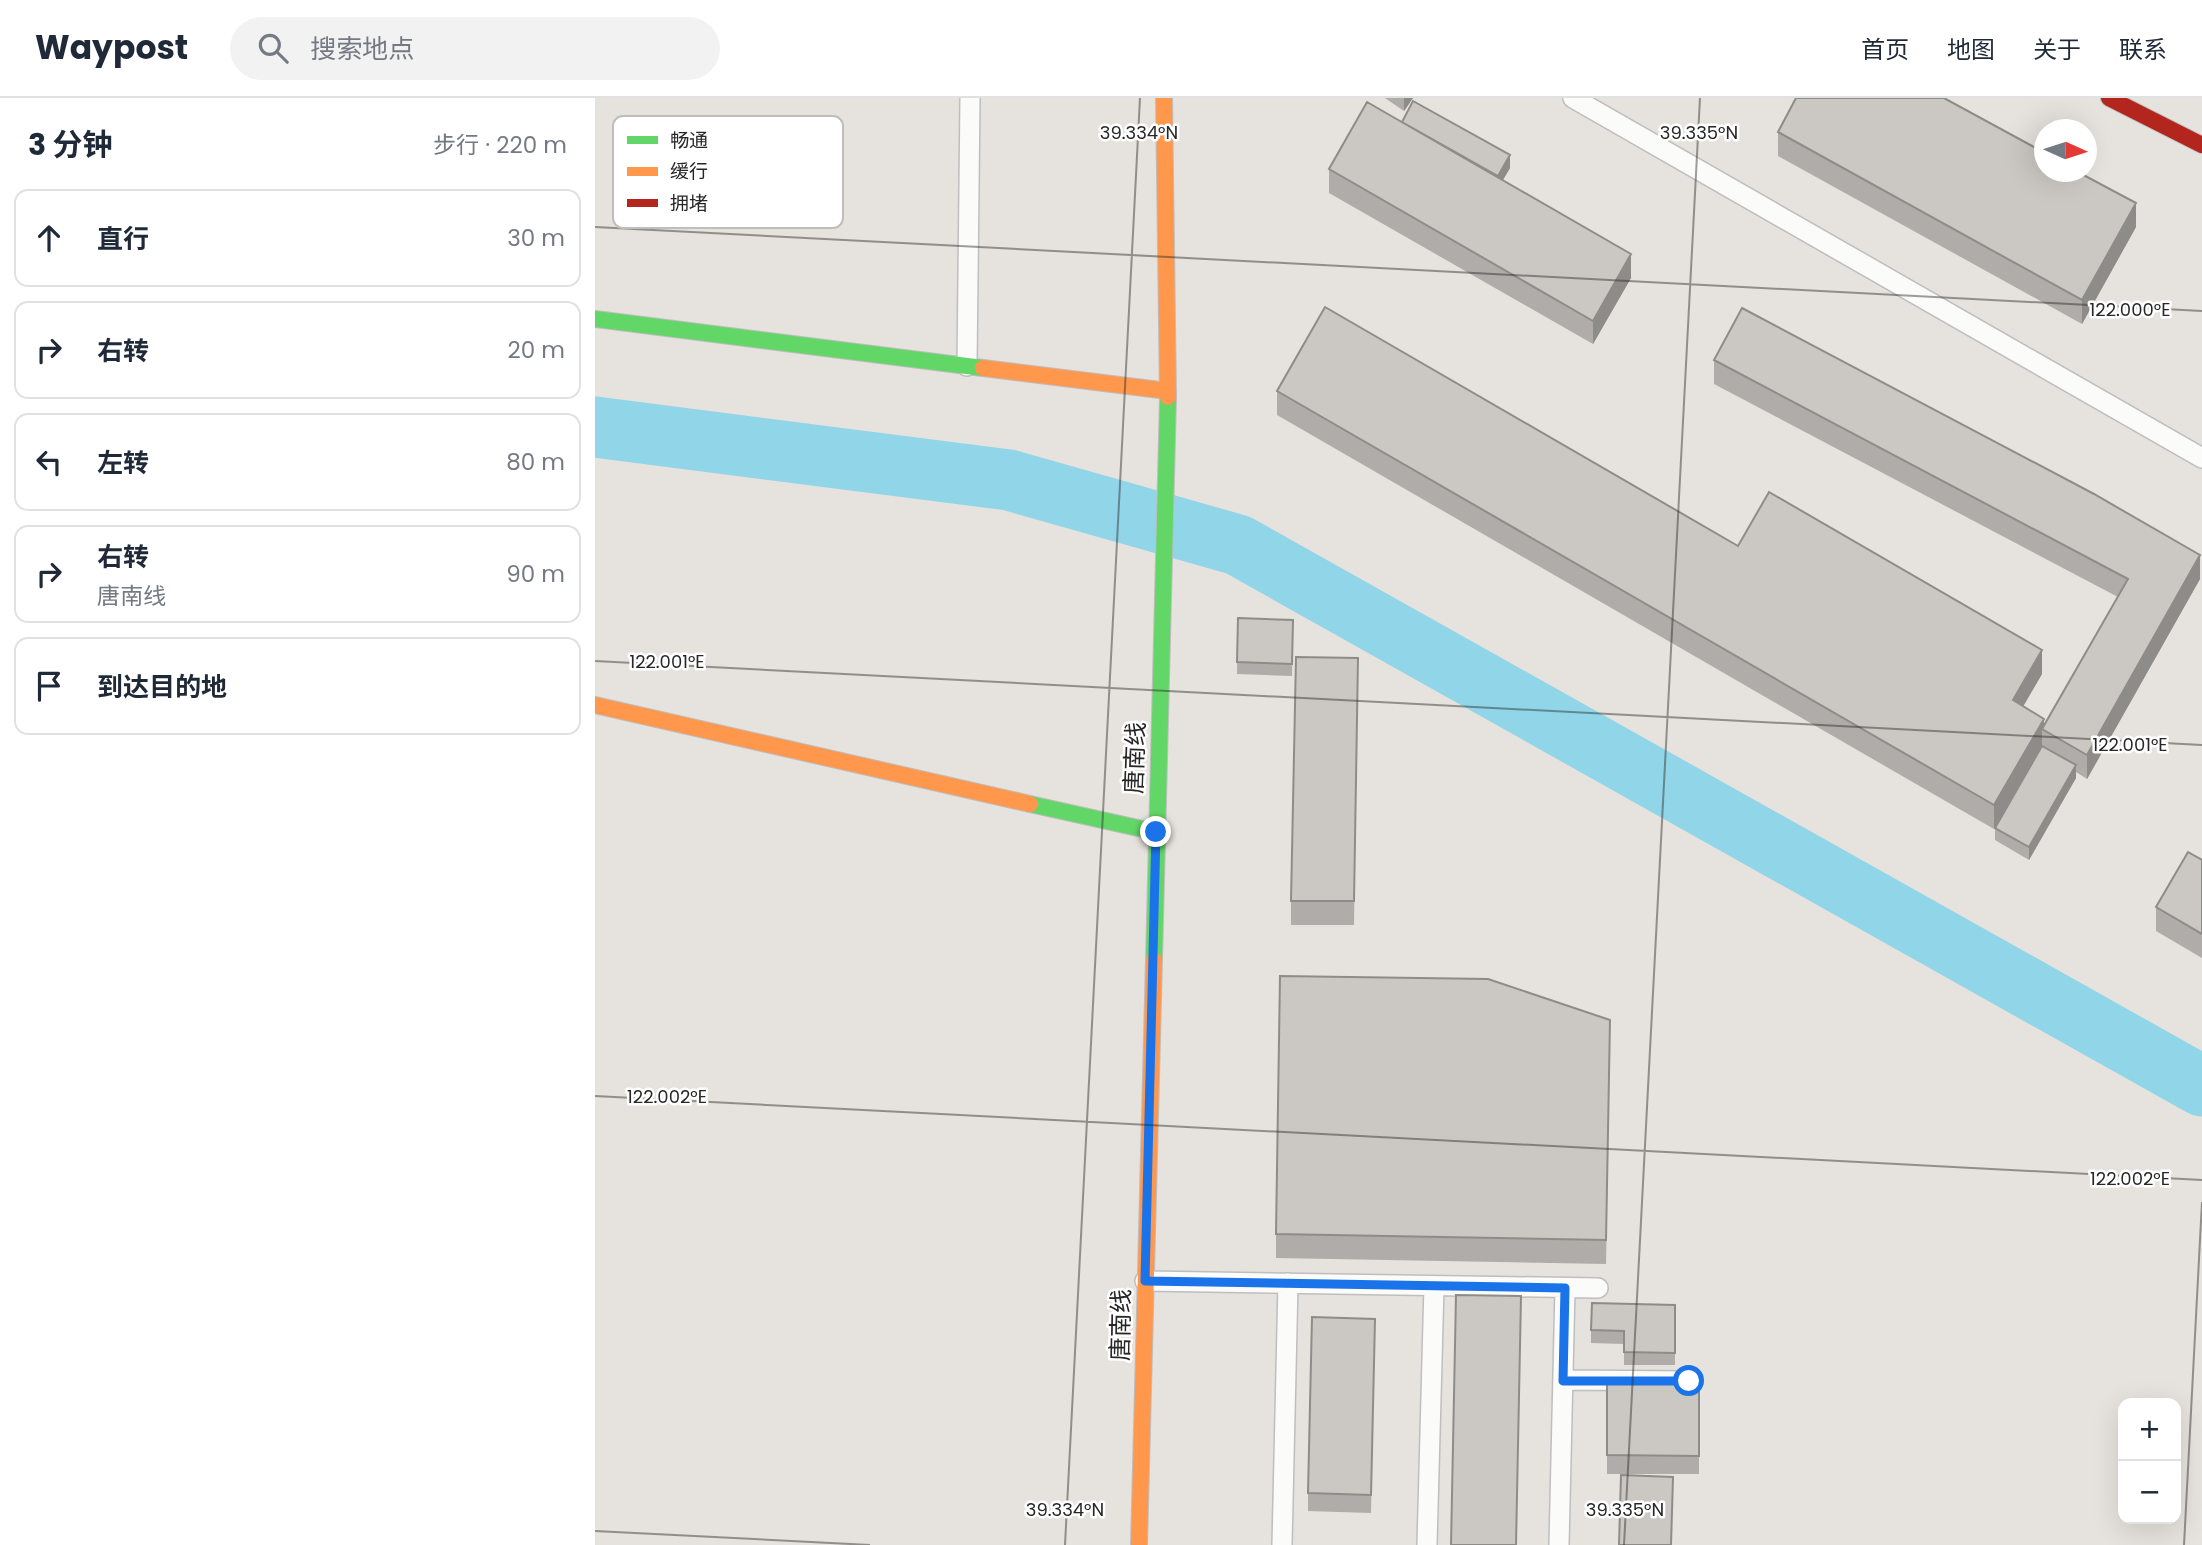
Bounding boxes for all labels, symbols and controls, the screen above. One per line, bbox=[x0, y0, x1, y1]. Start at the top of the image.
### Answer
search box bbox=[230, 17, 720, 80]
text: Waypost bbox=[35, 24, 188, 71]
icon: search bbox=[254, 29, 292, 67]
text: 搜索地点 bbox=[310, 31, 414, 67]
text: 首页 bbox=[1861, 33, 1909, 66]
text: 地图 bbox=[1947, 33, 1995, 66]
text: 关于 bbox=[2033, 33, 2081, 66]
text: 联系 bbox=[2119, 33, 2167, 66]
legend bbox=[613, 116, 843, 228]
north arrow bbox=[2034, 119, 2097, 182]
text: 39.334°N bbox=[1100, 120, 1178, 145]
text: 39.335°N bbox=[1660, 120, 1738, 145]
text: 3 分钟 bbox=[28, 123, 113, 166]
text: 畅通 bbox=[670, 127, 708, 154]
text: 步行 · 220 m bbox=[433, 129, 567, 161]
text: 缓行 bbox=[670, 158, 708, 185]
text: 拥堵 bbox=[670, 190, 708, 217]
icon: ahead bbox=[30, 219, 68, 257]
text: 直行 bbox=[97, 221, 149, 257]
text: 30 m bbox=[507, 222, 565, 254]
text: 122.000°E bbox=[2090, 297, 2170, 322]
icon: right bbox=[30, 331, 68, 369]
text: 右转 bbox=[97, 333, 149, 369]
text: 20 m bbox=[507, 334, 565, 366]
icon: left bbox=[30, 443, 68, 481]
text: 左转 bbox=[97, 445, 149, 481]
text: 80 m bbox=[506, 446, 565, 478]
text: 右转 bbox=[97, 539, 149, 575]
icon: right bbox=[30, 555, 68, 593]
text: 90 m bbox=[506, 558, 565, 590]
text: 唐南线 bbox=[97, 580, 166, 612]
text: 122.001°E bbox=[629, 649, 705, 674]
icon: arrive bbox=[30, 667, 68, 705]
text: 到达目的地 bbox=[97, 669, 227, 705]
street label: 唐南线 bbox=[1117, 721, 1152, 795]
text: 122.001°E bbox=[2092, 732, 2168, 757]
route end bbox=[1140, 816, 1171, 847]
text: 122.002°E bbox=[627, 1084, 707, 1109]
text: 122.002°E bbox=[2090, 1166, 2170, 1191]
street label: 唐南线 bbox=[1103, 1289, 1138, 1361]
route start bbox=[1673, 1365, 1704, 1396]
map controls bbox=[2118, 1398, 2181, 1524]
button: + bbox=[2118, 1398, 2181, 1461]
button: − bbox=[2118, 1461, 2181, 1524]
text: 39.334°N bbox=[1026, 1497, 1104, 1522]
text: 39.335°N bbox=[1586, 1497, 1664, 1522]

